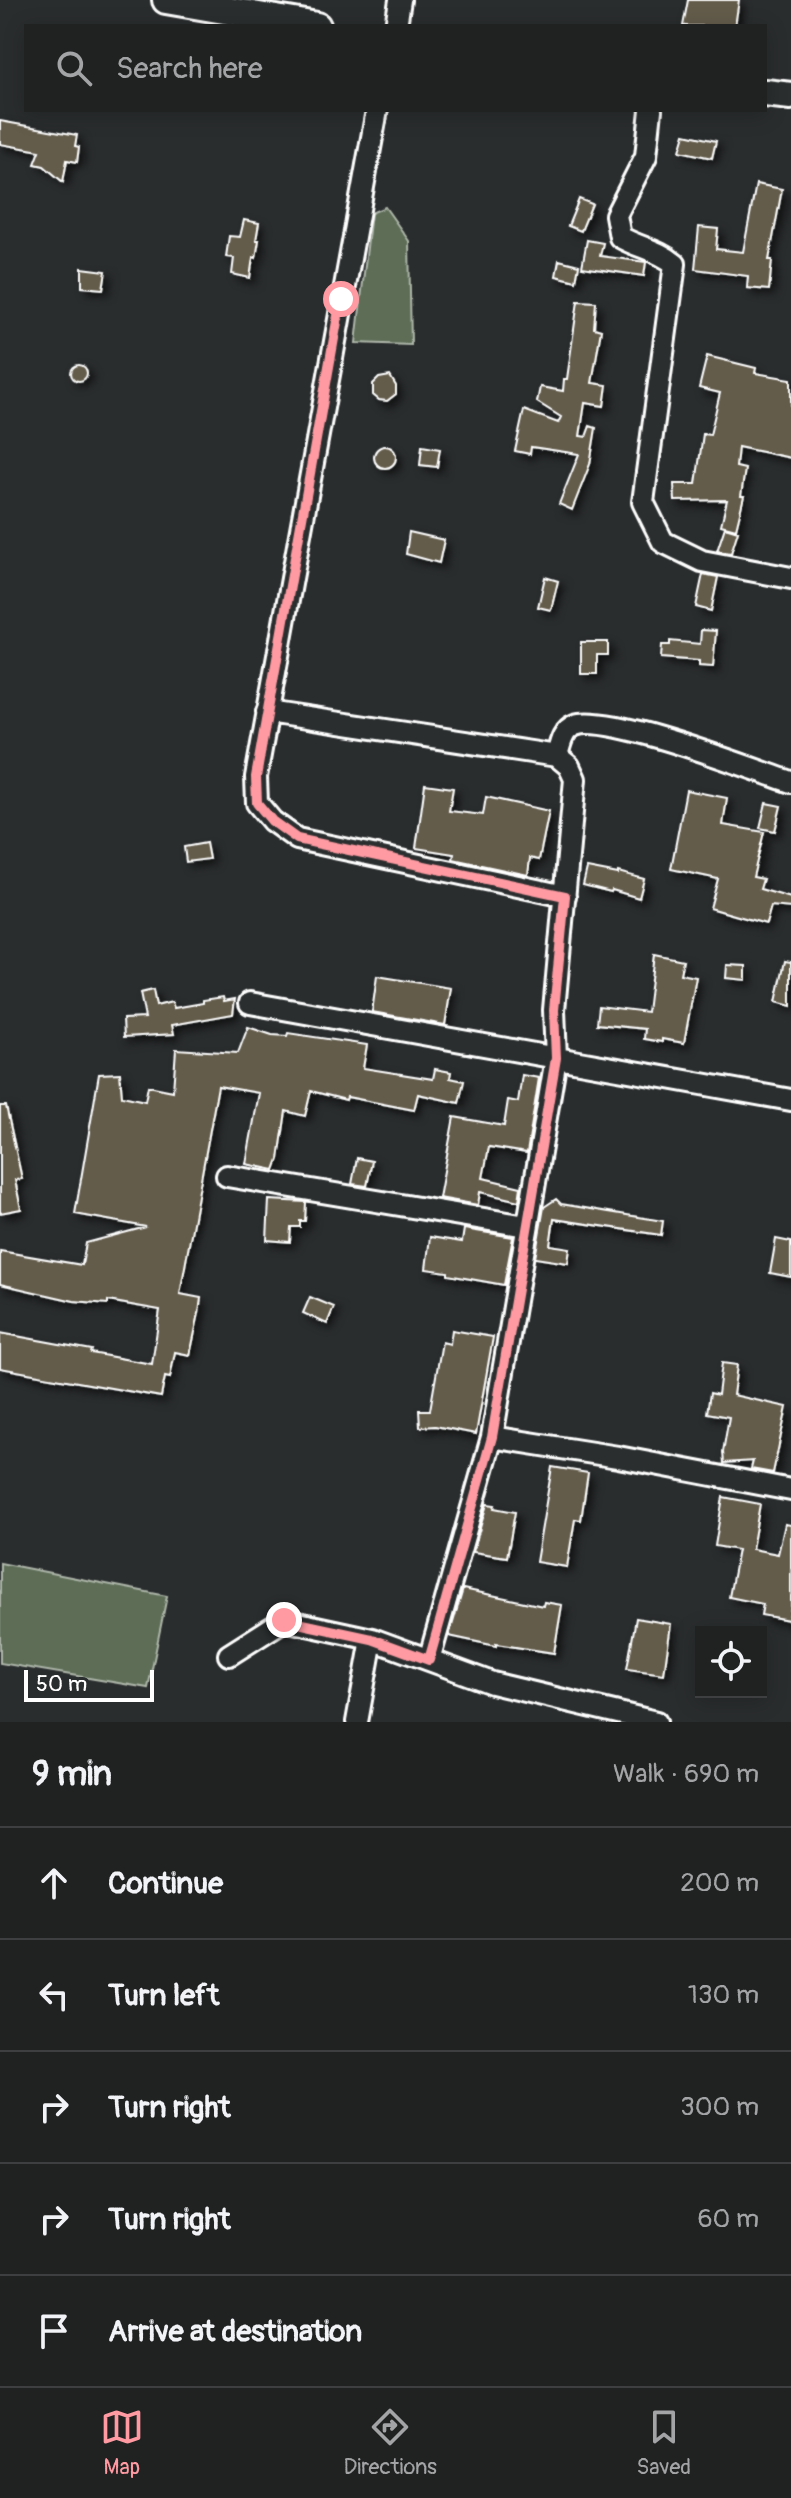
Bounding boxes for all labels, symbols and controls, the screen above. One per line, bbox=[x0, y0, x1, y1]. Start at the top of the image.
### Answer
search box bbox=[24, 24, 767, 112]
icon: search bbox=[52, 46, 96, 90]
text: Search here bbox=[116, 50, 263, 87]
route start bbox=[323, 281, 359, 317]
route end bbox=[266, 1602, 302, 1638]
map controls bbox=[695, 1626, 767, 1698]
button: locate bbox=[695, 1626, 767, 1698]
scale bar bbox=[24, 1666, 154, 1702]
text: 50 m bbox=[36, 1670, 87, 1698]
text: 9 min bbox=[32, 1753, 112, 1796]
text: Walk · 690 m bbox=[613, 1758, 759, 1790]
icon: ahead bbox=[32, 1861, 76, 1905]
text: Continue bbox=[108, 1865, 223, 1902]
text: 200 m bbox=[680, 1867, 759, 1899]
icon: left bbox=[32, 1973, 76, 2017]
text: Turn left bbox=[108, 1977, 219, 2014]
text: 130 m bbox=[688, 1979, 759, 2011]
icon: right bbox=[32, 2085, 76, 2129]
text: Turn right bbox=[108, 2089, 231, 2126]
text: 300 m bbox=[680, 2091, 759, 2123]
icon: right bbox=[32, 2197, 76, 2241]
text: Turn right bbox=[108, 2201, 231, 2238]
text: 60 m bbox=[697, 2203, 759, 2235]
icon: arrive bbox=[32, 2309, 76, 2353]
text: Arrive at destination bbox=[108, 2313, 362, 2350]
tab: Map bbox=[100, 2405, 144, 2481]
tab: Directions bbox=[344, 2405, 437, 2481]
tab: Saved bbox=[637, 2405, 691, 2481]

